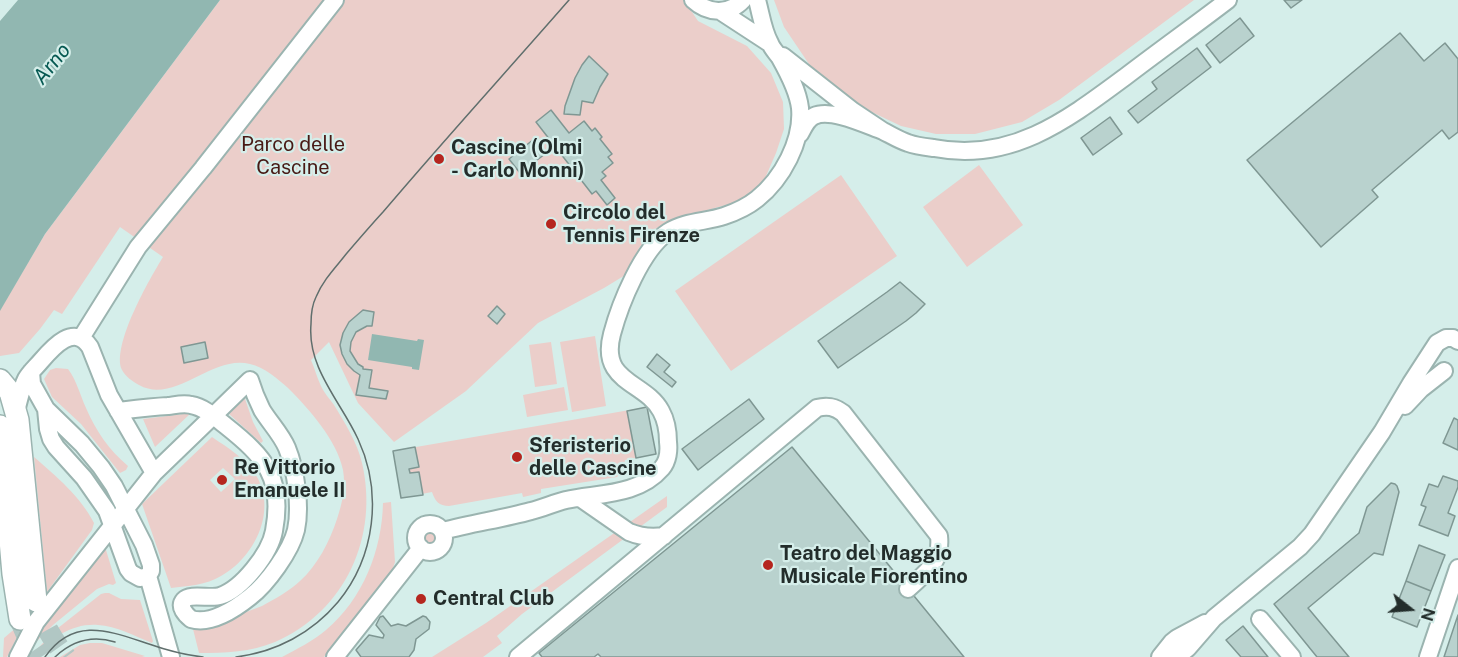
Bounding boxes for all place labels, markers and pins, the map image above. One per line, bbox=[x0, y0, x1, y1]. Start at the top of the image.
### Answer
place label: Cascine (Olmi - Carlo Monni) bbox=[451, 136, 584, 183]
marker: Cascine (Olmi - Carlo Monni) bbox=[432, 152, 446, 166]
place label: Circolo del Tennis Firenze bbox=[563, 201, 700, 248]
marker: Circolo del Tennis Firenze bbox=[544, 217, 558, 231]
place label: Sferisterio delle Cascine bbox=[529, 434, 657, 481]
marker: Sferisterio delle Cascine bbox=[510, 450, 524, 464]
place label: Re Vittorio Emanuele II bbox=[234, 456, 345, 503]
marker: Re Vittorio Emanuele II bbox=[215, 473, 229, 487]
place label: Teatro del Maggio Musicale Fiorentino bbox=[780, 542, 968, 589]
marker: Teatro del Maggio Musicale Fiorentino bbox=[761, 558, 775, 572]
place label: Central Club bbox=[433, 587, 554, 611]
marker: Central Club bbox=[414, 592, 428, 606]

